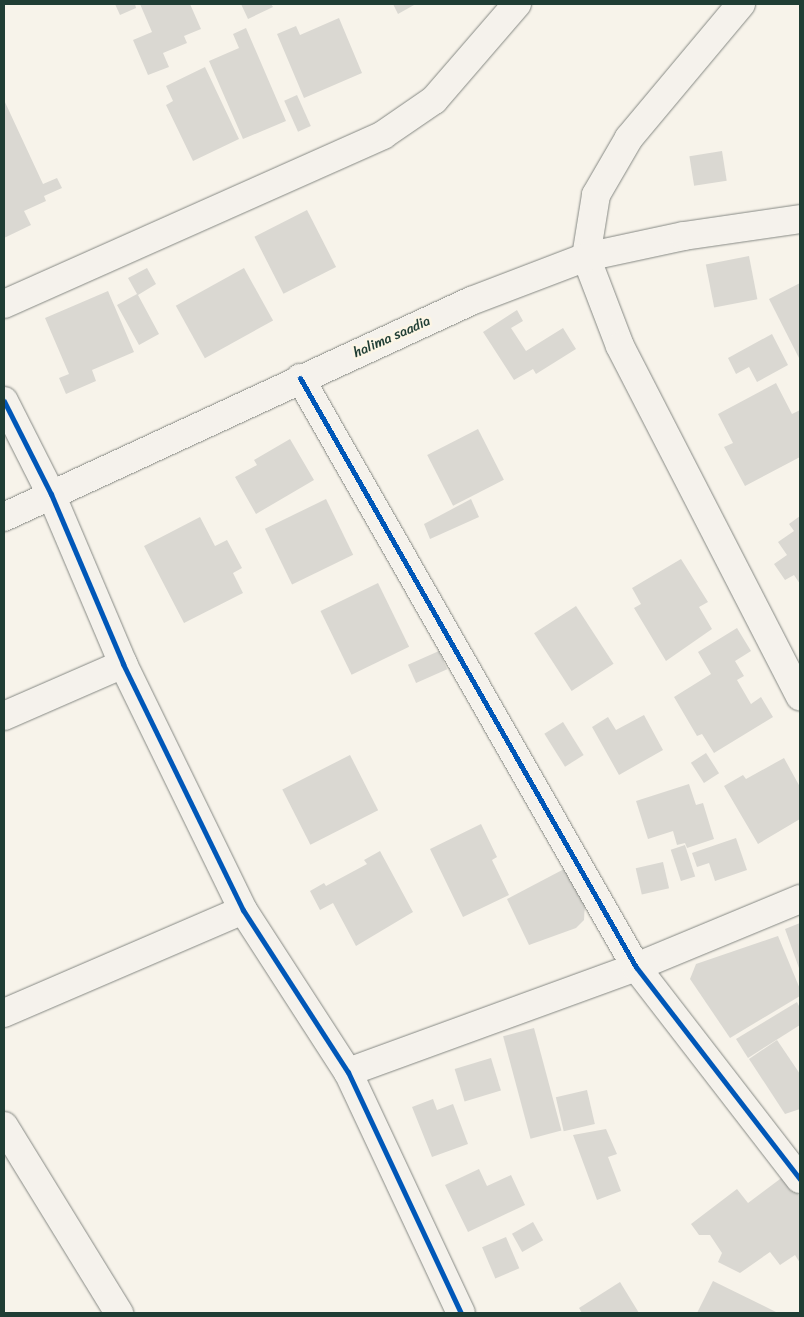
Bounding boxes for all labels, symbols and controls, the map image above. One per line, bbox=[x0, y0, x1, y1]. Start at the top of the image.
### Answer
street label: halima saadia bbox=[351, 313, 433, 361]

